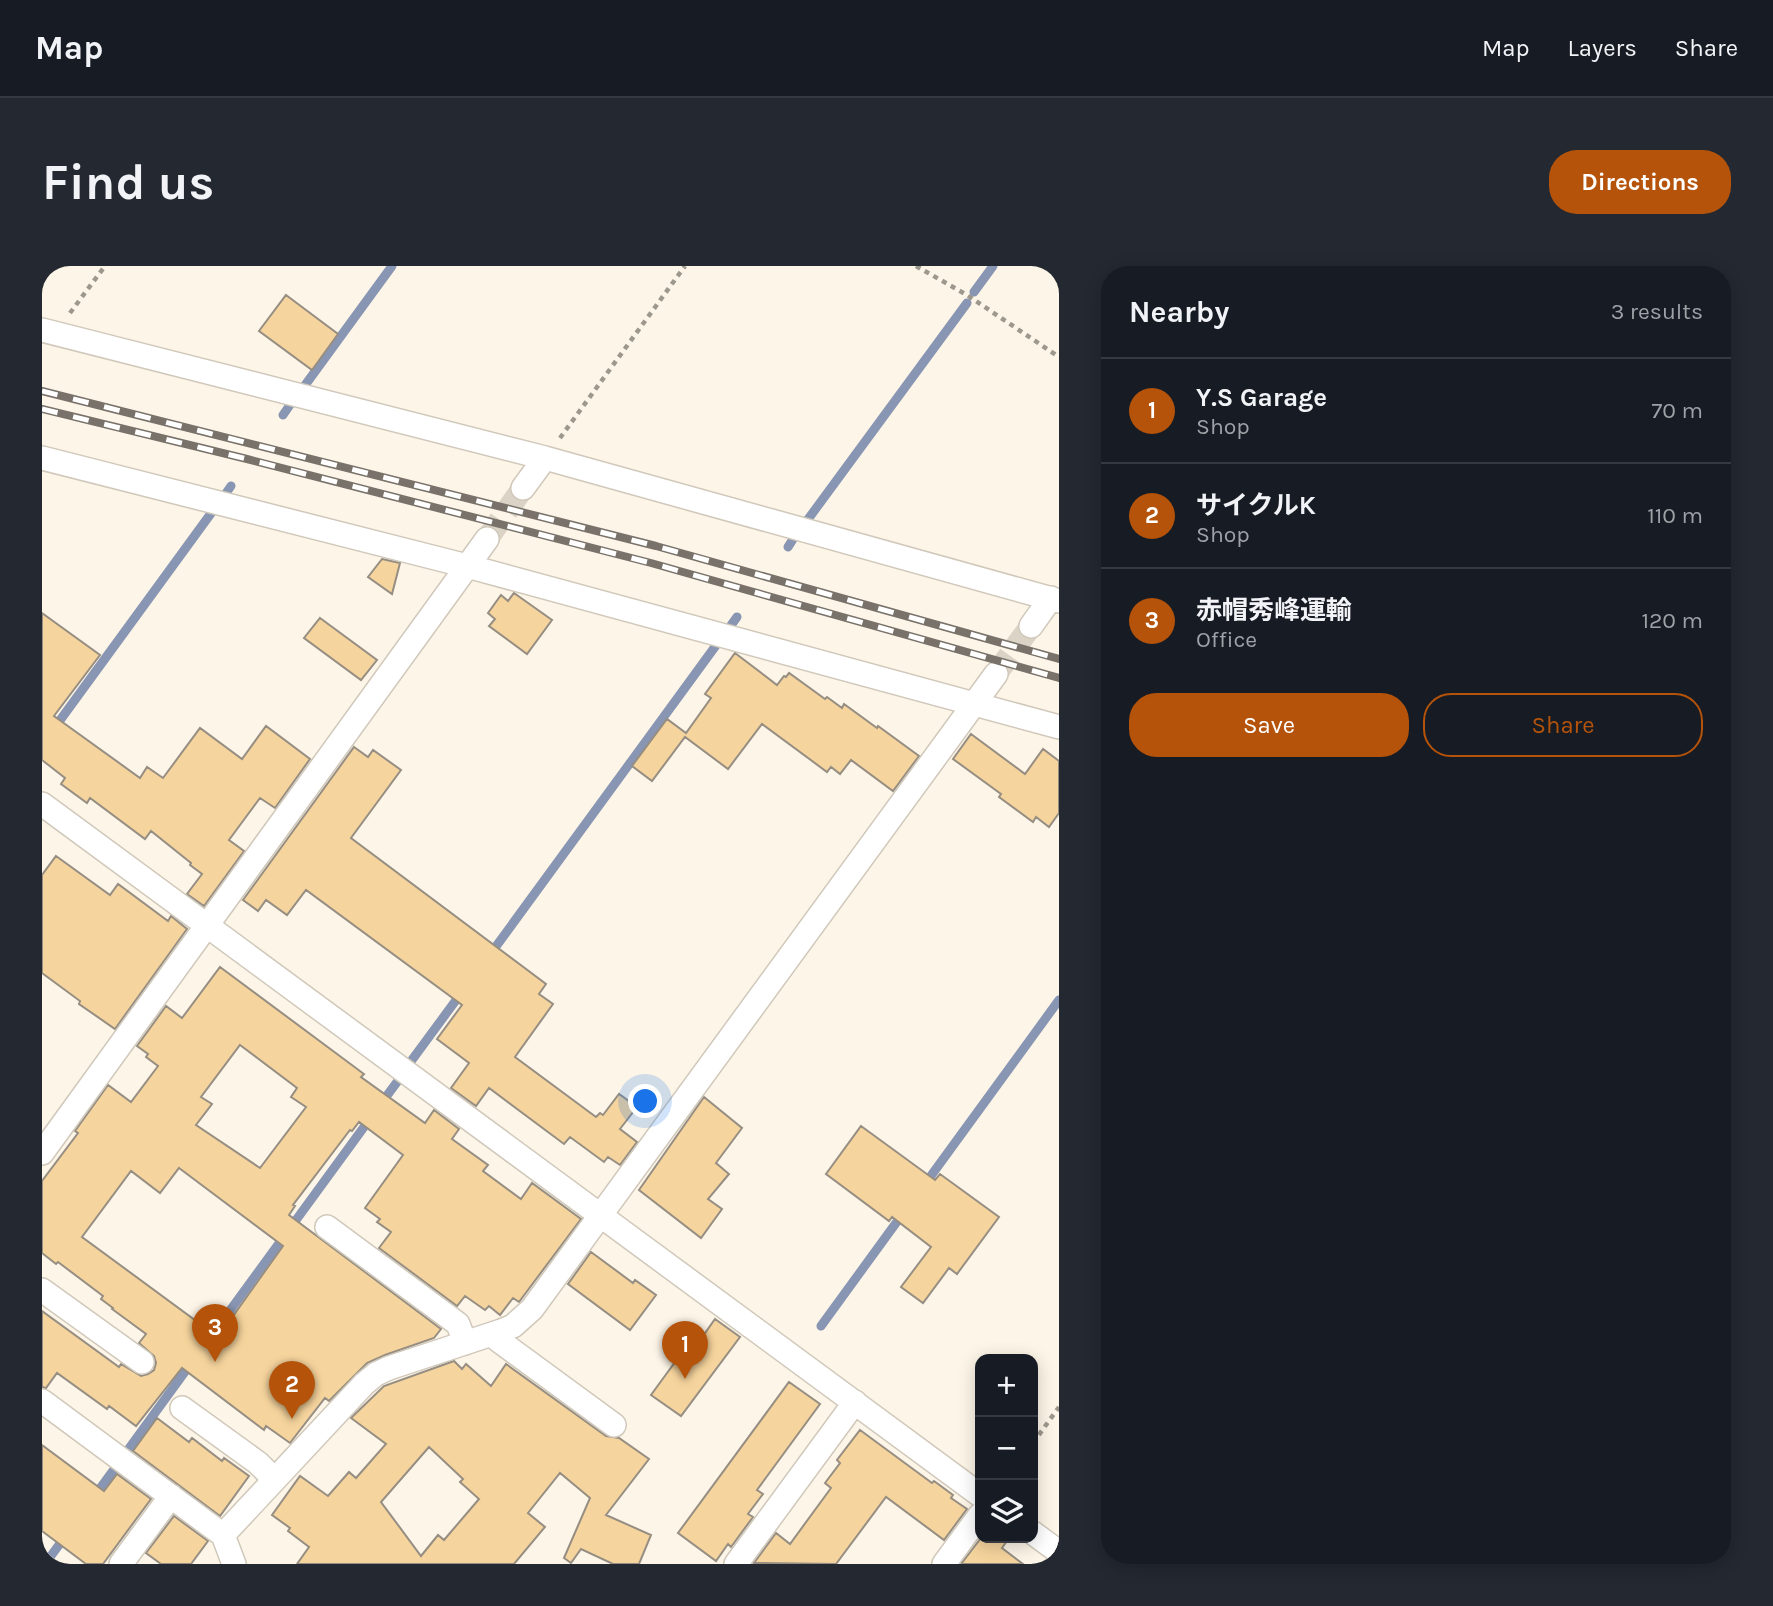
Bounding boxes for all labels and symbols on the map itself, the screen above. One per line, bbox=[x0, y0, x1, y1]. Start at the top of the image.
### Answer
your location bbox=[628, 1084, 662, 1118]
pin: 3 bbox=[192, 1304, 238, 1362]
pin: 1 bbox=[662, 1321, 708, 1379]
pin: 2 bbox=[269, 1361, 315, 1419]

